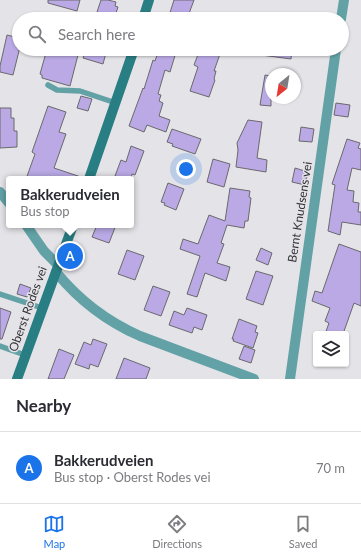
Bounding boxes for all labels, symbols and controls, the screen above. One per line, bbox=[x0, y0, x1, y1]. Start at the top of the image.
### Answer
search box bbox=[12, 12, 349, 56]
icon: search bbox=[26, 23, 48, 45]
text: Search here bbox=[58, 25, 135, 43]
north arrow bbox=[265, 68, 301, 104]
your location bbox=[176, 159, 196, 179]
street label: Bernt Knudsens vei bbox=[284, 160, 315, 263]
popup bbox=[6, 176, 134, 228]
text: Bakkerudveien bbox=[20, 185, 120, 203]
text: Bus stop bbox=[20, 203, 70, 219]
pin: A bbox=[57, 241, 83, 271]
street label: Oberst Rodes vei bbox=[5, 264, 50, 354]
map controls bbox=[313, 331, 349, 367]
button: layers bbox=[313, 331, 349, 367]
text: Nearby bbox=[16, 395, 71, 416]
text: Bakkerudveien bbox=[54, 451, 154, 469]
text: A bbox=[24, 460, 34, 476]
text: 70 m bbox=[316, 460, 345, 476]
text: Bus stop · Oberst Rodes vei bbox=[54, 469, 211, 485]
tab: Map bbox=[43, 513, 65, 550]
tab: Directions bbox=[152, 513, 202, 550]
tab: Saved bbox=[289, 513, 318, 550]

